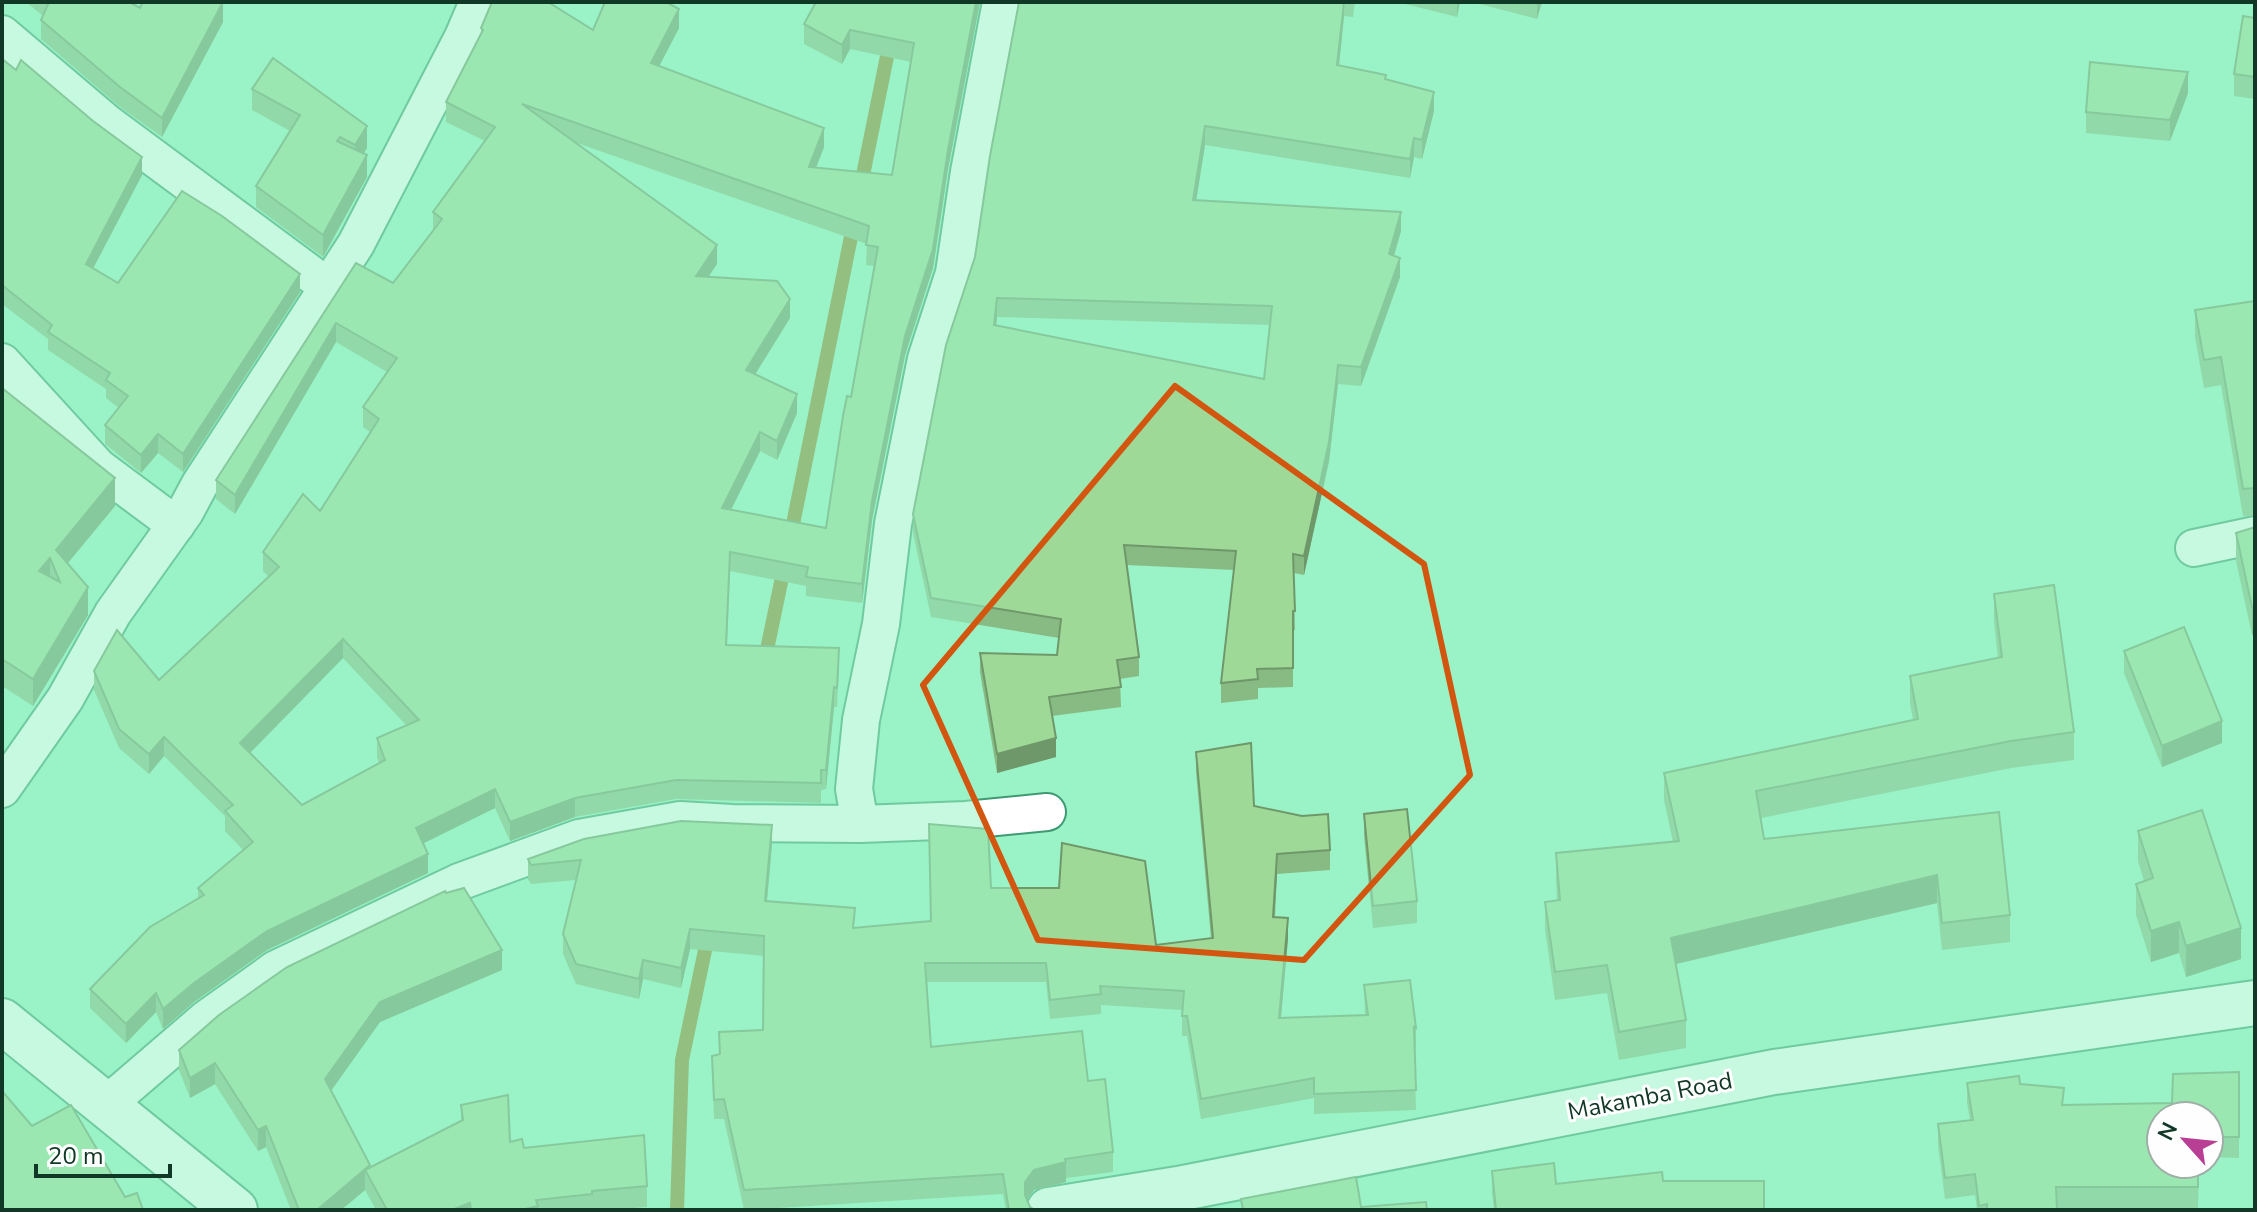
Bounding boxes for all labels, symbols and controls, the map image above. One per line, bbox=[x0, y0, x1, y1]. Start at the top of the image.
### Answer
street label: Makamba Road bbox=[1565, 1064, 1735, 1128]
north arrow bbox=[2145, 1100, 2225, 1180]
text: N bbox=[2151, 1117, 2185, 1146]
scale bar bbox=[36, 1128, 170, 1178]
text: 20 m bbox=[48, 1140, 104, 1172]

